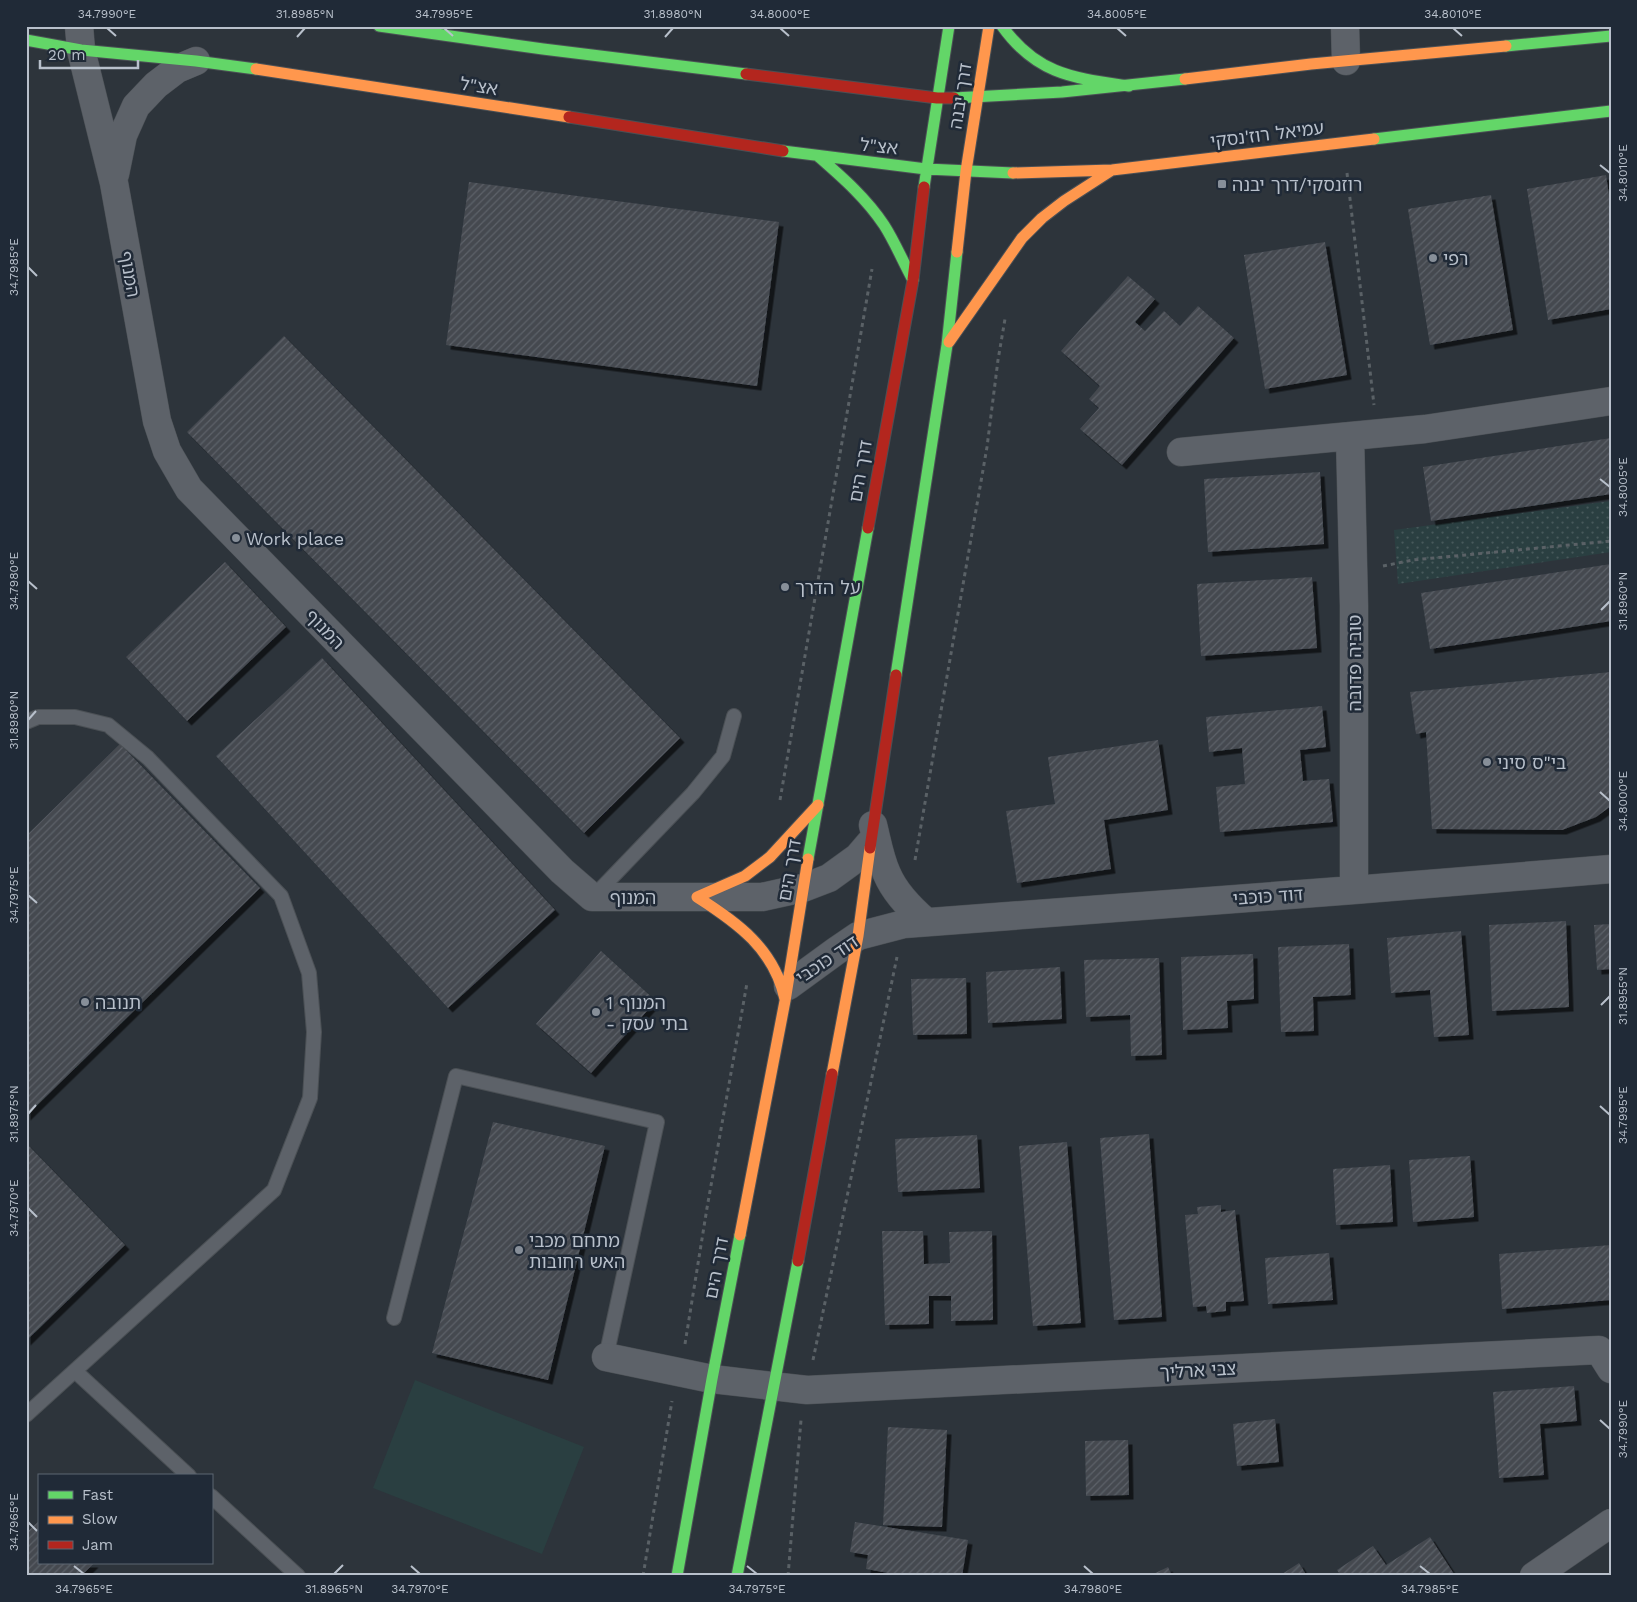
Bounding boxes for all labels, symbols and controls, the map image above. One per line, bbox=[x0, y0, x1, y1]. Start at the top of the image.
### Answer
text: 34.7990°E bbox=[78, 7, 137, 21]
text: 31.8985°N bbox=[276, 7, 334, 21]
text: 34.7995°E bbox=[415, 7, 473, 21]
text: 31.8980°N bbox=[644, 7, 702, 21]
text: 34.8000°E bbox=[750, 7, 811, 21]
text: 34.8005°E bbox=[1087, 7, 1147, 21]
text: 34.8010°E bbox=[1424, 7, 1482, 21]
scale bar bbox=[40, 38, 138, 70]
text: 20 m bbox=[48, 46, 86, 64]
street label: דרך יבנה bbox=[944, 61, 976, 131]
street label: אצ"ל bbox=[459, 73, 499, 99]
street label: עמיאל רוז'נסקי bbox=[1209, 117, 1325, 151]
street label: אצ"ל bbox=[859, 134, 899, 158]
text: 34.8010°E bbox=[1616, 144, 1630, 202]
place label: רוזנסקי/דרך יבנה bbox=[1232, 174, 1362, 195]
marker: רוזנסקי/דרך יבנה bbox=[1216, 178, 1228, 190]
text: 34.7985°E bbox=[7, 238, 21, 296]
place label: רפי bbox=[1443, 248, 1468, 269]
street label: המנוף bbox=[116, 249, 144, 299]
marker: רפי bbox=[1427, 252, 1439, 264]
street label: דרך הים bbox=[844, 438, 876, 504]
text: 34.8005°E bbox=[1616, 457, 1630, 517]
place label: Work place bbox=[246, 528, 344, 549]
marker: Work place bbox=[230, 532, 242, 544]
text: 34.7980°E bbox=[7, 551, 21, 610]
text: 31.8960°N bbox=[1616, 572, 1630, 630]
place label: על הדרך bbox=[795, 577, 861, 598]
marker: על הדרך bbox=[779, 581, 791, 593]
street label: המנוף bbox=[301, 605, 349, 653]
street label: טוביה פדובה bbox=[1344, 615, 1365, 711]
text: 31.8980°N bbox=[7, 691, 21, 749]
place label: בי"ס סיני bbox=[1497, 752, 1566, 773]
marker: בי"ס סיני bbox=[1481, 756, 1493, 768]
text: 34.8000°E bbox=[1616, 770, 1630, 831]
street label: דרך הים bbox=[773, 837, 805, 903]
text: 34.7975°E bbox=[7, 866, 21, 924]
street label: דוד כוכבי bbox=[1232, 883, 1304, 909]
street label: המנוף bbox=[610, 887, 656, 908]
street label: דוד כוכבי bbox=[792, 930, 862, 987]
text: 31.8955°N bbox=[1616, 967, 1630, 1025]
place label: תנובה bbox=[95, 992, 141, 1013]
place label: המנוף 1 - בתי עסק bbox=[606, 992, 688, 1034]
marker: תנובה bbox=[79, 996, 91, 1008]
marker: המנוף 1 - בתי עסק bbox=[590, 1006, 602, 1018]
text: 31.8975°N bbox=[7, 1085, 21, 1143]
text: 34.7995°E bbox=[1616, 1086, 1630, 1144]
text: 34.7970°E bbox=[7, 1179, 21, 1237]
place label: מתחם מכבי האש רחובות bbox=[529, 1230, 625, 1272]
street label: דרך הים bbox=[700, 1235, 732, 1301]
marker: מתחם מכבי האש רחובות bbox=[513, 1244, 525, 1256]
street label: צבי ארליך bbox=[1159, 1358, 1237, 1382]
text: 34.7990°E bbox=[1616, 1399, 1630, 1458]
legend bbox=[38, 1474, 212, 1564]
text: Fast bbox=[82, 1486, 114, 1504]
text: 34.7965°E bbox=[7, 1493, 21, 1551]
text: Slow bbox=[82, 1510, 118, 1528]
text: Jam bbox=[82, 1536, 113, 1554]
text: 34.7965°E bbox=[55, 1582, 113, 1596]
text: 31.8965°N bbox=[305, 1582, 363, 1596]
text: 34.7970°E bbox=[391, 1582, 449, 1596]
text: 34.7975°E bbox=[728, 1582, 786, 1596]
text: 34.7980°E bbox=[1064, 1582, 1123, 1596]
text: 34.7985°E bbox=[1401, 1582, 1459, 1596]

